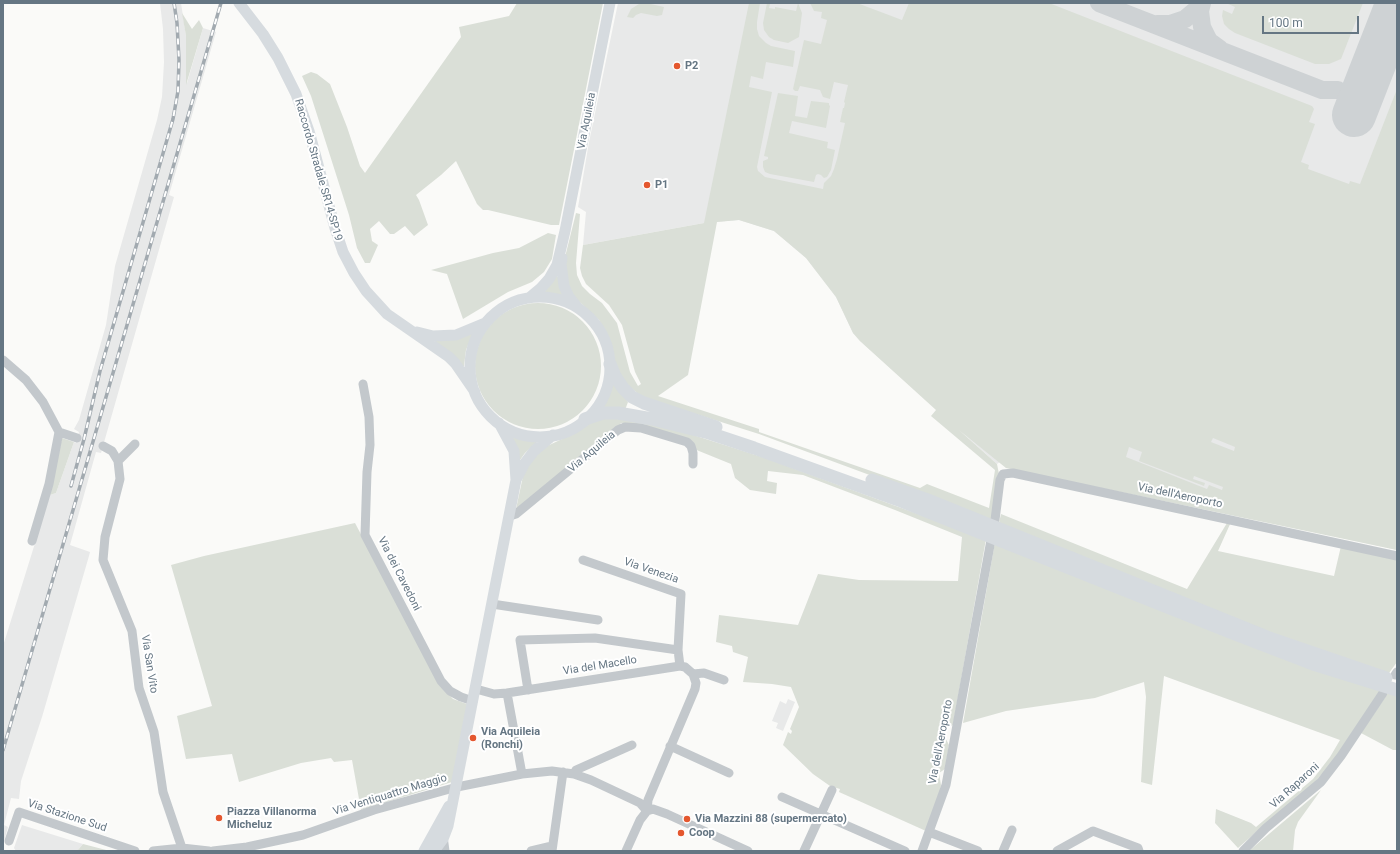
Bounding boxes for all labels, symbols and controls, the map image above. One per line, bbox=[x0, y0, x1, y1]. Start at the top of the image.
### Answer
scale bar bbox=[1264, 8, 1361, 34]
text: 100 m bbox=[1269, 16, 1303, 30]
place label: P2 bbox=[685, 59, 698, 73]
marker: P2 bbox=[672, 61, 682, 71]
street label: Via Aquileia bbox=[575, 91, 599, 151]
street label: Raccordo Stradale SR14-SP19 bbox=[291, 98, 345, 242]
place label: P1 bbox=[655, 178, 668, 192]
marker: P1 bbox=[642, 180, 652, 190]
street label: Via Aquileia bbox=[566, 428, 618, 476]
street label: Via dell'Aeroporto bbox=[1136, 481, 1224, 511]
street label: Via dei Cavedoni bbox=[375, 535, 423, 613]
street label: Via Venezia bbox=[622, 555, 680, 587]
street label: Via San Vito bbox=[138, 634, 160, 694]
street label: Via del Macello bbox=[562, 654, 638, 678]
street label: Via dell'Aeroporto bbox=[926, 698, 956, 786]
place label: Via Aquileia (Ronchi) bbox=[481, 725, 540, 751]
marker: Via Aquileia (Ronchi) bbox=[468, 733, 478, 743]
street label: Via Raparoni bbox=[1268, 760, 1322, 812]
street label: Via Ventiquattro Maggio bbox=[331, 771, 449, 819]
street label: Via Stazione Sud bbox=[26, 797, 108, 835]
place label: Piazza Villanorma Micheluz bbox=[227, 805, 316, 831]
place label: Via Mazzini 88 (supermercato) bbox=[695, 812, 847, 826]
marker: Piazza Villanorma Micheluz bbox=[214, 813, 224, 823]
marker: Via Mazzini 88 (supermercato) bbox=[682, 814, 692, 824]
place label: Coop bbox=[689, 826, 715, 840]
marker: Coop bbox=[676, 828, 686, 838]

